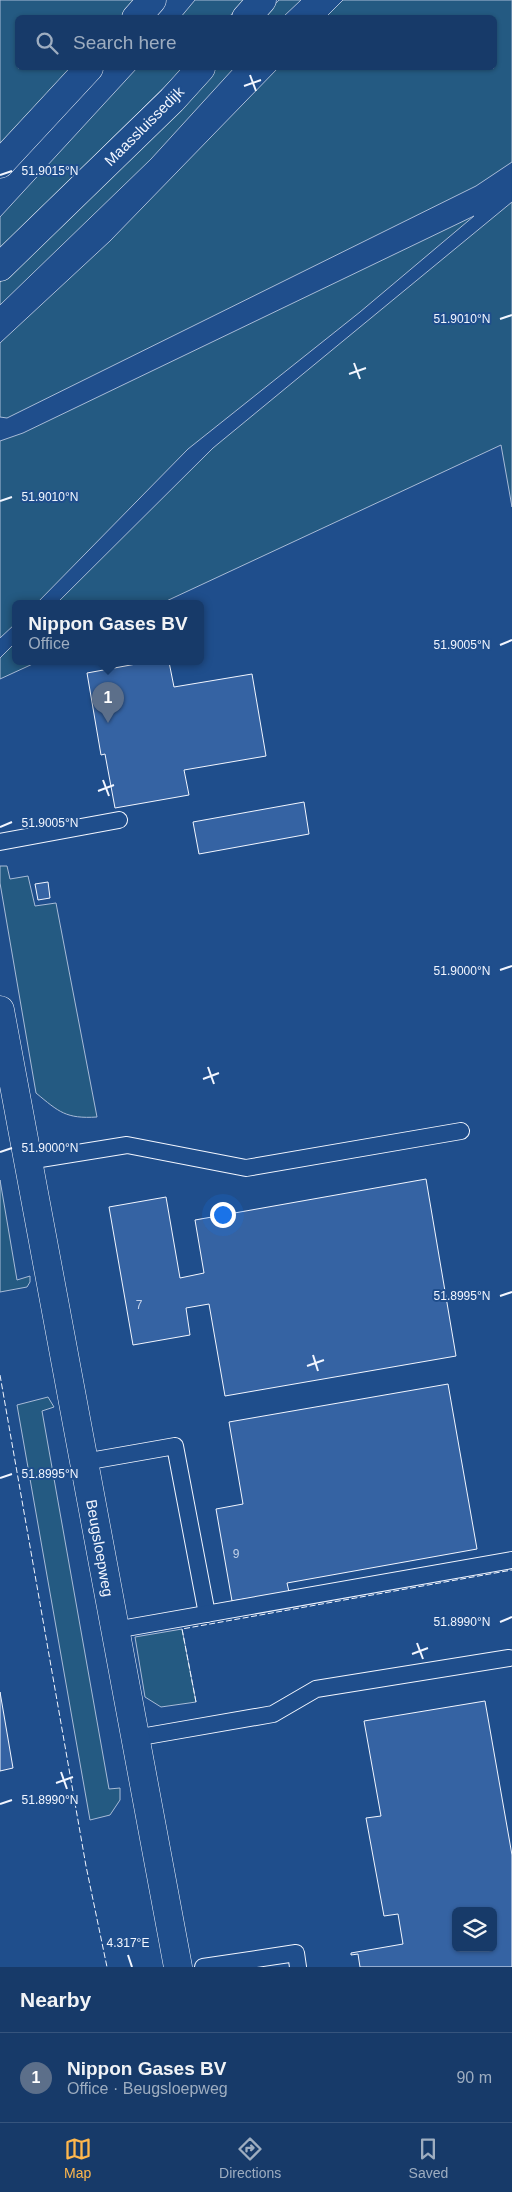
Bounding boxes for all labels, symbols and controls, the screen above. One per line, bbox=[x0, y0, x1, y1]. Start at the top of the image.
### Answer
search box bbox=[15, 15, 497, 70]
icon: search bbox=[33, 29, 61, 57]
text: Search here bbox=[73, 32, 177, 53]
street label: Maassluissedijk bbox=[101, 83, 187, 169]
text: 51.9015°N bbox=[22, 164, 78, 178]
text: 51.9010°N bbox=[434, 312, 490, 326]
text: 51.9010°N bbox=[22, 490, 78, 504]
popup bbox=[12, 600, 204, 665]
text: Nippon Gases BV bbox=[28, 613, 188, 634]
text: Office bbox=[28, 635, 70, 652]
text: 51.9005°N bbox=[434, 638, 490, 652]
pin: 1 bbox=[92, 682, 124, 723]
text: 51.9005°N bbox=[22, 816, 78, 830]
text: 51.9000°N bbox=[434, 964, 490, 978]
text: 51.9000°N bbox=[22, 1141, 78, 1155]
your location bbox=[210, 1202, 236, 1228]
text: 51.8995°N bbox=[434, 1289, 490, 1303]
house number: 7 bbox=[136, 1298, 143, 1312]
text: 51.8995°N bbox=[22, 1467, 78, 1481]
street label: Beugsloepweg bbox=[83, 1498, 117, 1598]
house number: 9 bbox=[233, 1547, 240, 1561]
text: 51.8990°N bbox=[434, 1615, 490, 1629]
text: 51.8990°N bbox=[22, 1793, 78, 1807]
map controls bbox=[452, 1907, 497, 1952]
button: layers bbox=[452, 1907, 497, 1952]
text: 4.317°E bbox=[107, 1936, 149, 1950]
text: Nearby bbox=[20, 1988, 91, 2011]
text: Nippon Gases BV bbox=[67, 2058, 226, 2079]
text: 1 bbox=[32, 2069, 40, 2086]
text: 90 m bbox=[456, 2069, 492, 2086]
text: Office · Beugsloepweg bbox=[67, 2080, 228, 2097]
tab: Map bbox=[64, 2135, 92, 2181]
tab: Directions bbox=[219, 2135, 281, 2181]
tab: Saved bbox=[409, 2135, 448, 2181]

